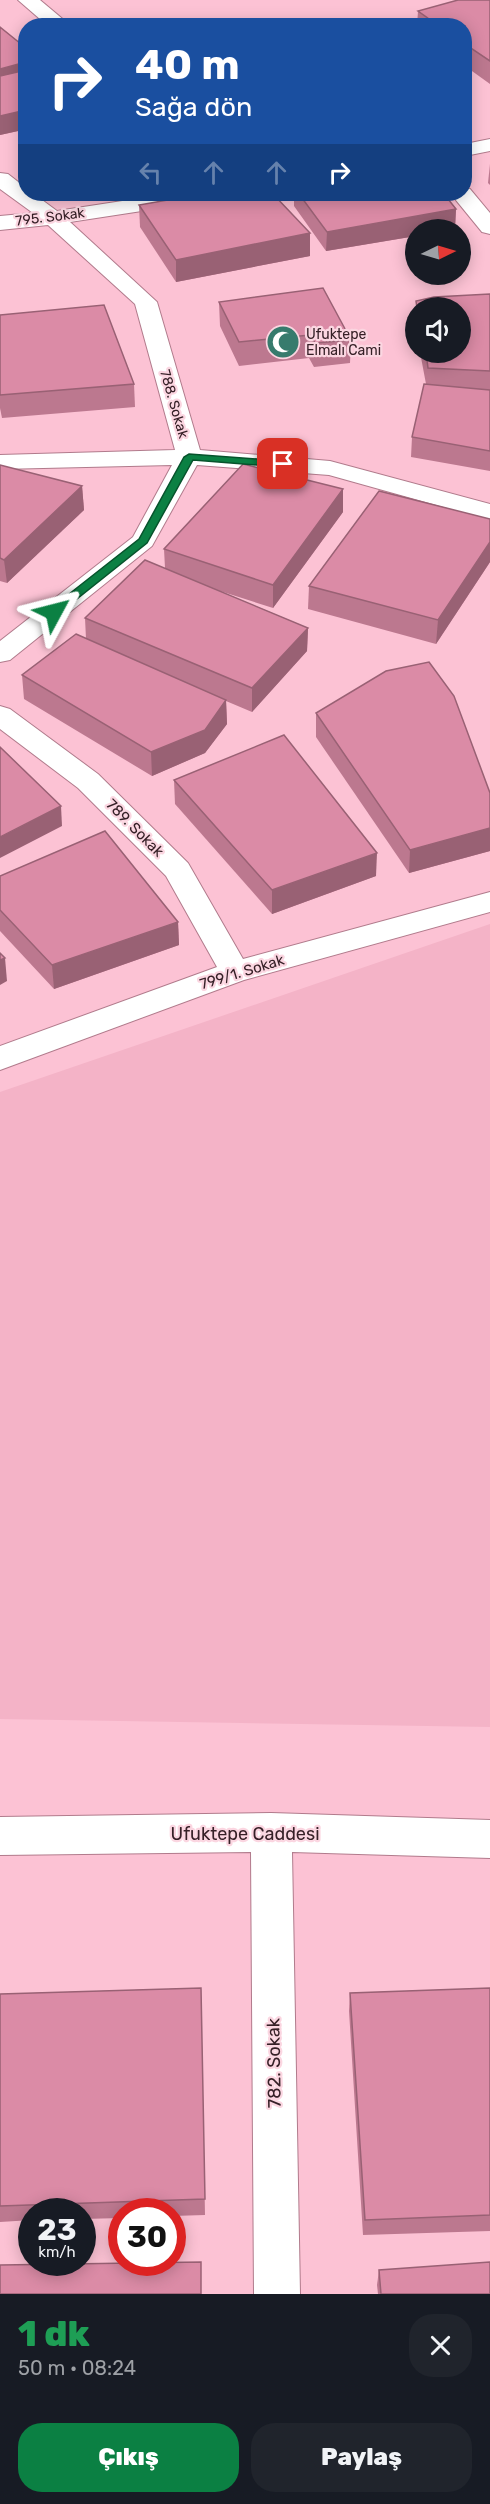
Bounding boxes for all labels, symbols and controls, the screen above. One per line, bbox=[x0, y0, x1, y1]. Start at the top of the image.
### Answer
text: 40 m bbox=[135, 40, 240, 90]
icon: right bbox=[36, 42, 114, 120]
text: Sağa dön bbox=[135, 91, 252, 123]
icon: left bbox=[134, 156, 167, 189]
icon: ahead bbox=[197, 156, 230, 189]
icon: ahead bbox=[260, 156, 293, 189]
icon: right bbox=[323, 156, 356, 189]
street label: 795. Sokak bbox=[15, 204, 86, 230]
north arrow bbox=[405, 219, 471, 285]
map controls bbox=[405, 219, 471, 363]
button: sound bbox=[405, 297, 471, 363]
mosque icon: Ufuktepe Elmalı Cami bbox=[265, 324, 301, 360]
place label: Ufuktepe Elmalı Cami bbox=[306, 326, 381, 359]
street label: 788. Sokak bbox=[156, 368, 192, 441]
pin bbox=[257, 438, 308, 489]
icon: arrive bbox=[266, 447, 299, 480]
position arrow bbox=[22, 580, 86, 644]
street label: 789. Sokak bbox=[102, 795, 168, 861]
street label: 799/1. Sokak bbox=[198, 951, 287, 993]
street label: Ufuktepe Caddesi bbox=[171, 1823, 319, 1845]
street label: 782. Sokak bbox=[262, 2017, 286, 2108]
speed limit sign: 30 bbox=[108, 2198, 186, 2276]
text: 23 bbox=[37, 2212, 77, 2248]
text: km/h bbox=[38, 2243, 76, 2261]
text: 1 dk bbox=[18, 2312, 90, 2355]
button: close bbox=[409, 2314, 472, 2377]
text: 50 m · 08:24 bbox=[18, 2356, 136, 2380]
button: Çıkış bbox=[18, 2423, 239, 2492]
button: Paylaş bbox=[251, 2423, 472, 2492]

